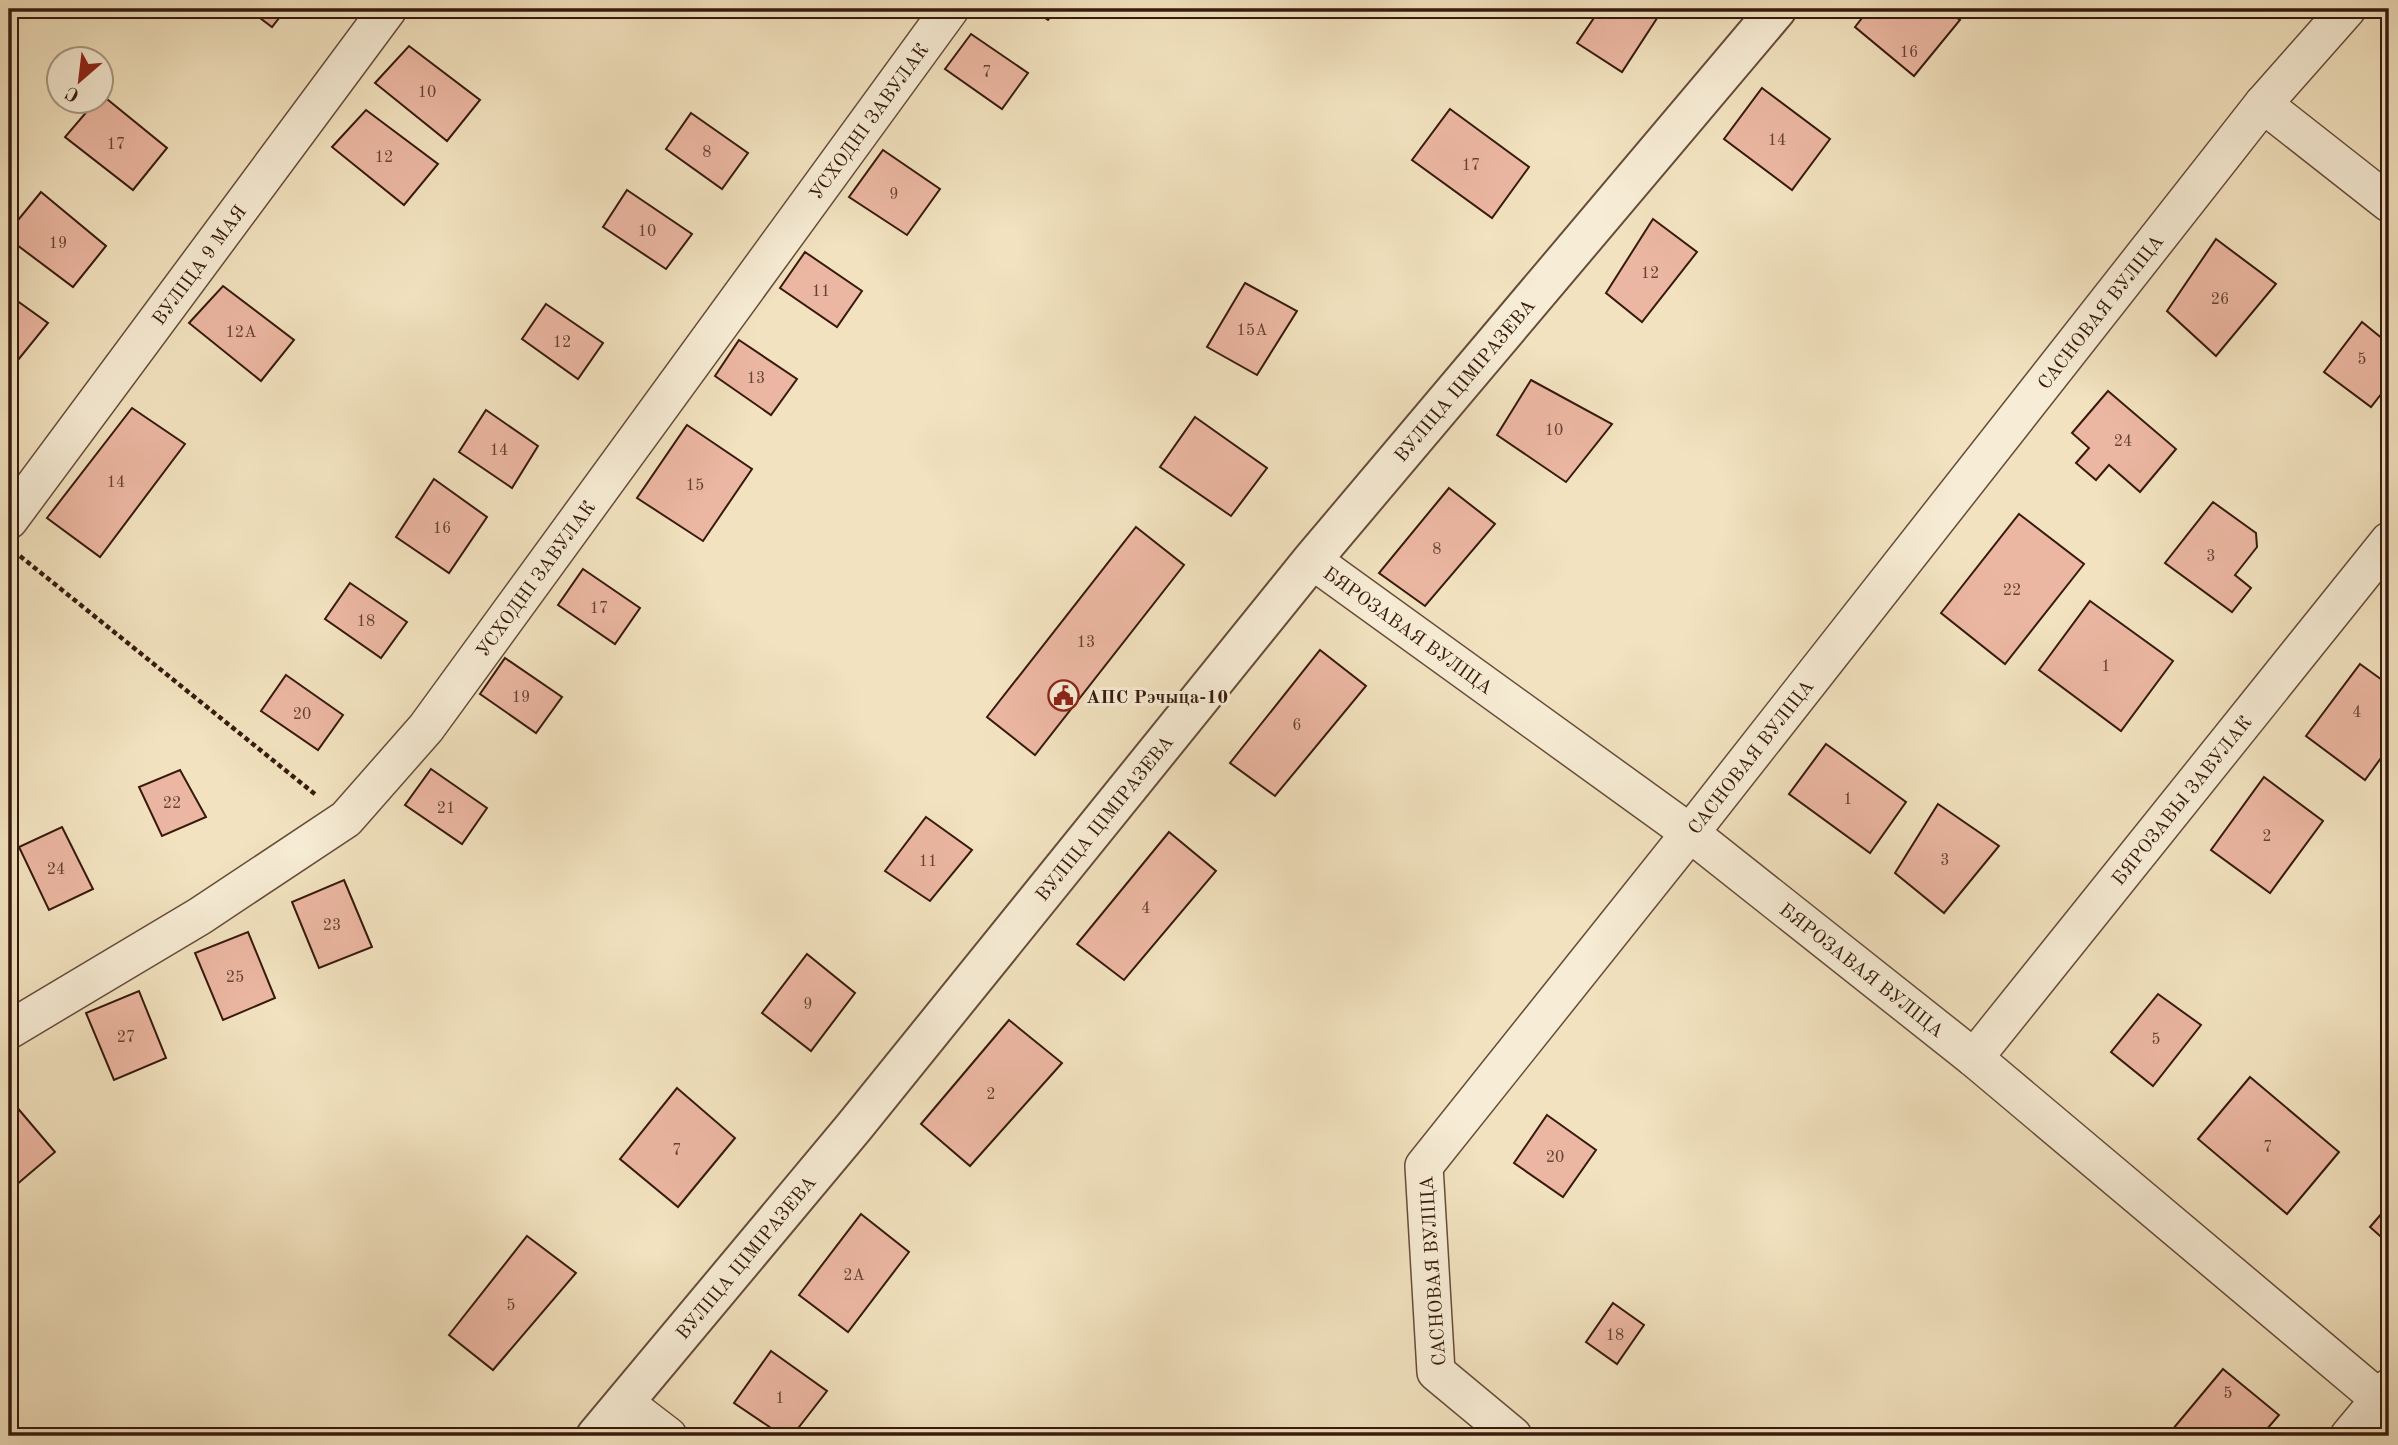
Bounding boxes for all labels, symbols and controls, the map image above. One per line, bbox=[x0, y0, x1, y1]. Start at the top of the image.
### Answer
street label: УСХОДНІ ЗАВУЛАК bbox=[807, 41, 934, 204]
house number: 16 bbox=[1900, 45, 1918, 61]
north arrow bbox=[46, 46, 116, 116]
house number: 7 bbox=[982, 65, 992, 81]
text: С bbox=[63, 81, 83, 104]
house number: 10 bbox=[418, 85, 436, 101]
house number: 14 bbox=[1768, 133, 1786, 149]
house number: 17 bbox=[107, 137, 125, 153]
house number: 8 bbox=[702, 145, 712, 161]
house number: 12 bbox=[375, 150, 393, 166]
house number: 17 bbox=[1462, 158, 1480, 174]
house number: 9 bbox=[889, 187, 899, 203]
street label: ВУЛІЦА 9 МАЯ bbox=[150, 203, 251, 330]
house number: 10 bbox=[638, 224, 656, 240]
street label: САСНОВАЯ ВУЛІЦА bbox=[2036, 232, 2168, 394]
house number: 19 bbox=[49, 236, 67, 252]
house number: 12 bbox=[1641, 266, 1659, 282]
house number: 11 bbox=[812, 284, 830, 300]
house number: 26 bbox=[2211, 292, 2229, 308]
street label: ВУЛІЦА ЦІМІРАЗЕВА bbox=[1392, 296, 1540, 467]
house number: 15А bbox=[1237, 323, 1267, 339]
house number: 12А bbox=[226, 325, 256, 341]
house number: 12 bbox=[553, 335, 571, 351]
house number: 5 bbox=[2357, 352, 2367, 368]
house number: 13 bbox=[747, 371, 765, 387]
house number: 10 bbox=[1545, 423, 1563, 439]
house number: 24 bbox=[2114, 434, 2132, 450]
house number: 14 bbox=[490, 443, 508, 459]
house number: 14 bbox=[107, 475, 125, 491]
house number: 15 bbox=[686, 478, 704, 494]
street label: УСХОДНІ ЗАВУЛАК bbox=[474, 498, 600, 662]
house number: 16 bbox=[433, 521, 451, 537]
house number: 8 bbox=[1432, 542, 1442, 558]
house number: 3 bbox=[2206, 549, 2216, 565]
street label: БЯРОЗАВАЯ ВУЛІЦА bbox=[1319, 564, 1495, 699]
house number: 22 bbox=[2003, 583, 2021, 599]
house number: 17 bbox=[590, 601, 608, 617]
house number: 18 bbox=[357, 614, 375, 630]
house number: 13 bbox=[1077, 635, 1095, 651]
house number: 1 bbox=[2101, 659, 2111, 675]
street label: САСНОВАЯ ВУЛІЦА bbox=[1686, 677, 1819, 839]
public building icon: АПС Рэчыца-10 bbox=[1046, 679, 1080, 713]
place label: АПС Рэчыца-10 bbox=[1086, 689, 1228, 708]
house number: 19 bbox=[512, 690, 530, 706]
house number: 4 bbox=[2352, 705, 2362, 721]
house number: 20 bbox=[293, 707, 311, 723]
street label: БЯРОЗАВЫ ЗАВУЛАК bbox=[2110, 713, 2257, 890]
house number: 6 bbox=[1292, 718, 1302, 734]
street label: ВУЛІЦА ЦІМІРАЗЕВА bbox=[1033, 733, 1178, 906]
house number: 1 bbox=[1843, 792, 1853, 808]
house number: 22 bbox=[163, 796, 181, 812]
house number: 21 bbox=[437, 801, 455, 817]
house number: 2 bbox=[2262, 829, 2272, 845]
house number: 3 bbox=[1940, 853, 1950, 869]
house number: 11 bbox=[919, 854, 937, 870]
house number: 24 bbox=[47, 862, 65, 878]
house number: 4 bbox=[1141, 901, 1151, 917]
street label: БЯРОЗАВАЯ ВУЛІЦА bbox=[1775, 901, 1947, 1042]
house number: 23 bbox=[323, 918, 341, 934]
house number: 25 bbox=[226, 970, 244, 986]
house number: 9 bbox=[803, 997, 813, 1013]
house number: 27 bbox=[117, 1030, 135, 1046]
house number: 5 bbox=[2151, 1032, 2161, 1048]
house number: 2 bbox=[986, 1087, 996, 1103]
house number: 7 bbox=[2263, 1140, 2273, 1156]
house number: 7 bbox=[672, 1143, 682, 1159]
house number: 20 bbox=[1546, 1150, 1564, 1166]
street label: ВУЛІЦА ЦІМІРАЗЕВА bbox=[674, 1173, 821, 1344]
street label: САСНОВАЯ ВУЛІЦА bbox=[1418, 1175, 1451, 1366]
house number: 2А bbox=[843, 1268, 865, 1284]
house number: 5 bbox=[506, 1298, 516, 1314]
house number: 18 bbox=[1606, 1328, 1624, 1344]
house number: 5 bbox=[2223, 1386, 2233, 1402]
house number: 1 bbox=[775, 1391, 785, 1407]

